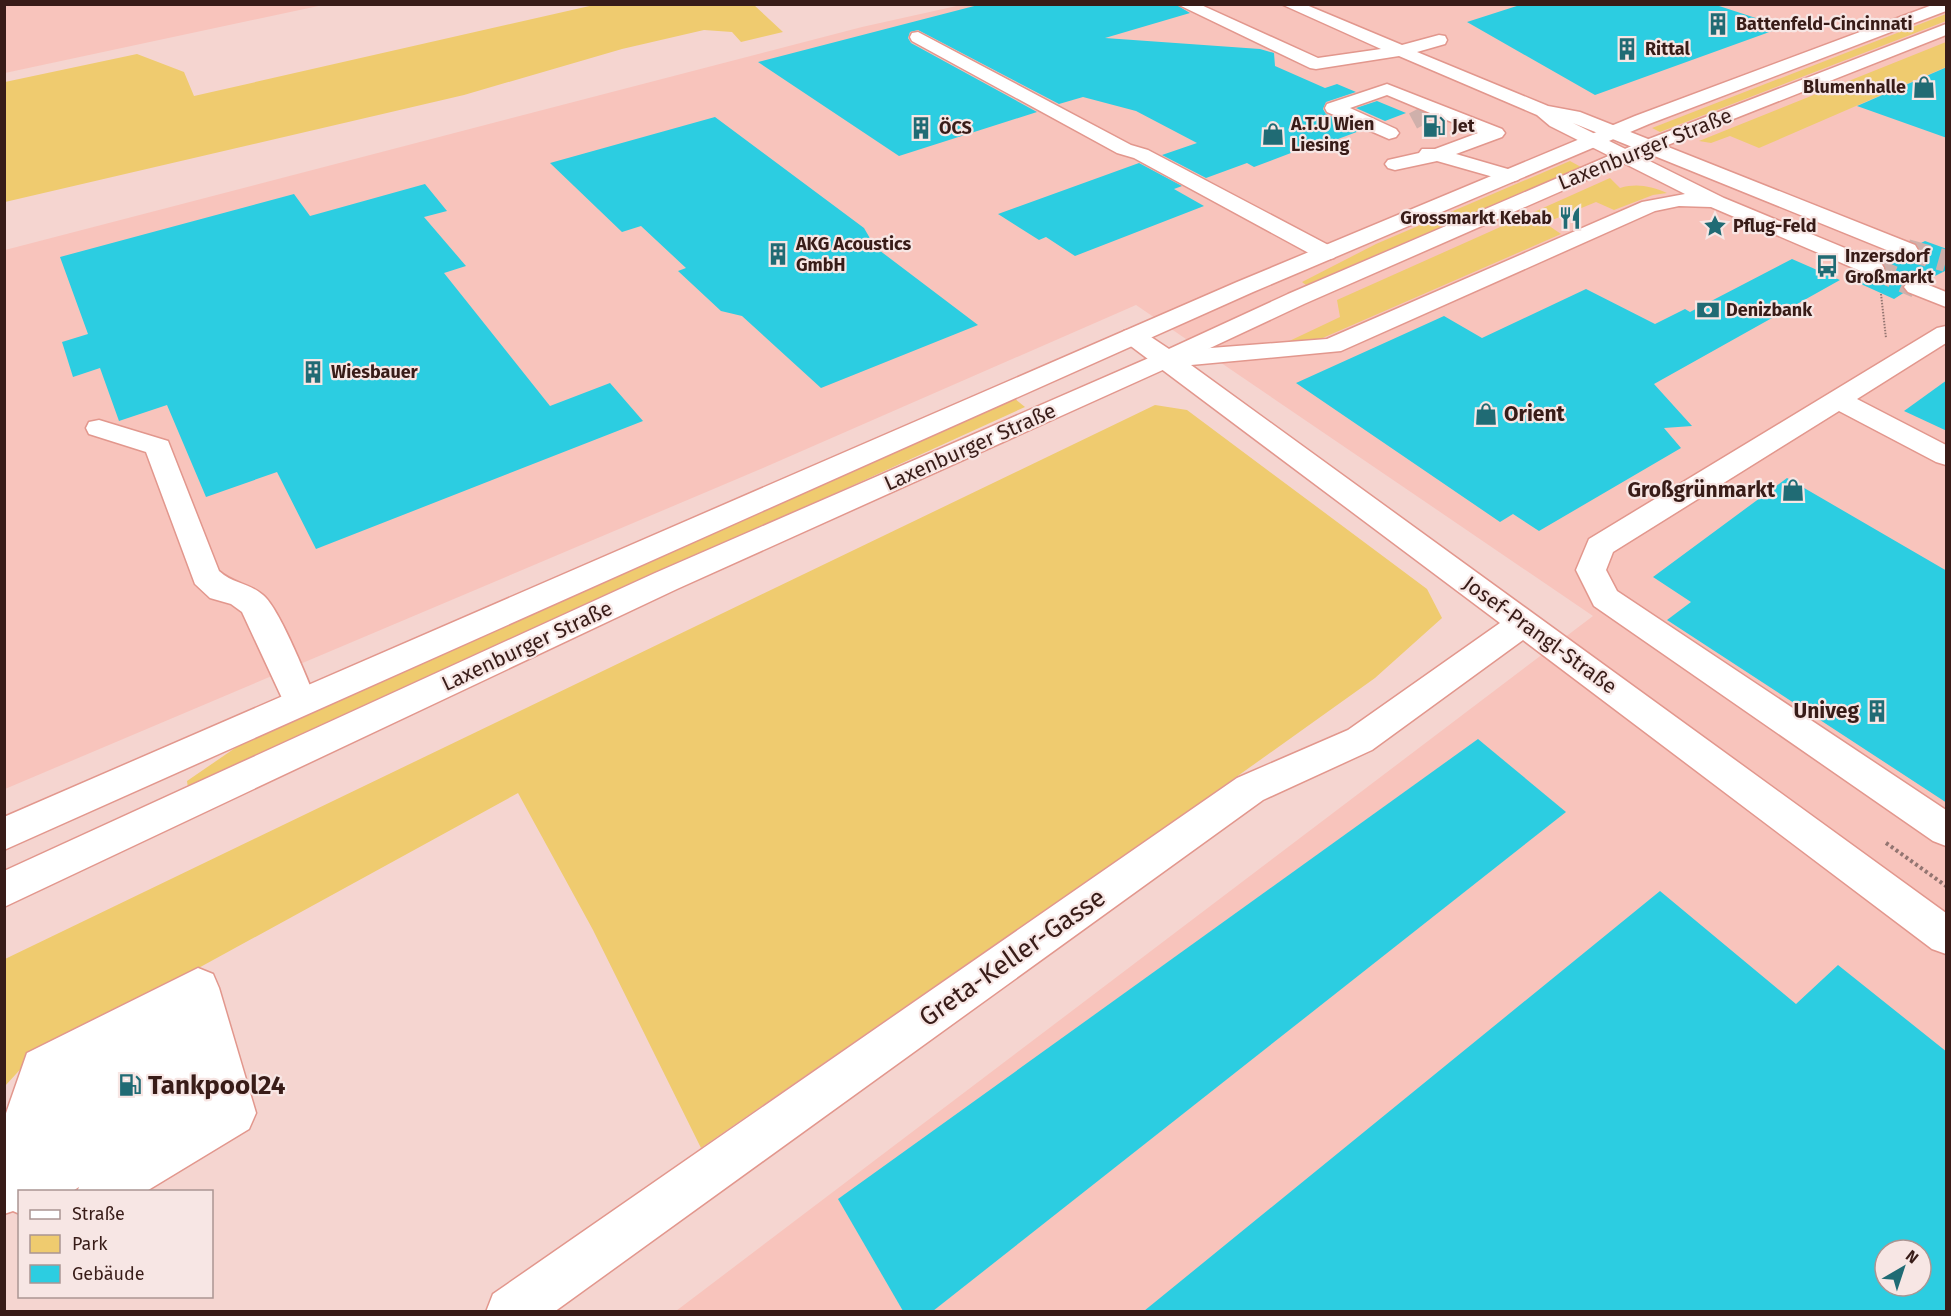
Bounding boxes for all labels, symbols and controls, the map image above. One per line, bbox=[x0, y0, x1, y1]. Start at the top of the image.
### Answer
building icon: Battenfeld-Cincinnati bbox=[1705, 11, 1731, 37]
place label: Battenfeld-Cincinnati bbox=[1736, 13, 1913, 35]
building icon: Rittal bbox=[1614, 36, 1640, 62]
place label: Rittal bbox=[1645, 38, 1691, 60]
shop icon: Blumenhalle bbox=[1911, 74, 1937, 100]
place label: Blumenhalle bbox=[1803, 76, 1906, 98]
street label: Laxenburger Straße bbox=[1554, 102, 1736, 196]
place label: A.T.U Wien Liesing bbox=[1290, 113, 1374, 156]
fuel station icon: Jet bbox=[1421, 113, 1447, 139]
building icon: ÖCS bbox=[908, 115, 934, 141]
place label: Jet bbox=[1451, 115, 1476, 137]
place label: ÖCS bbox=[939, 117, 972, 139]
shop icon: A.T.U Wien Liesing bbox=[1260, 121, 1286, 147]
restaurant icon: Grossmarkt Kebab bbox=[1557, 205, 1583, 231]
place label: Grossmarkt Kebab bbox=[1400, 207, 1552, 229]
place icon: Pflug-Feld bbox=[1702, 213, 1728, 239]
place label: Pflug-Feld bbox=[1733, 215, 1817, 237]
place label: AKG Acoustics GmbH bbox=[795, 233, 912, 276]
building icon: AKG Acoustics GmbH bbox=[765, 241, 791, 267]
place label: Inzersdorf Großmarkt bbox=[1845, 245, 1935, 288]
bus stop icon: Inzersdorf Großmarkt bbox=[1814, 253, 1840, 279]
bank icon: Denizbank bbox=[1695, 297, 1721, 323]
place label: Denizbank bbox=[1726, 299, 1813, 321]
building icon: Wiesbauer bbox=[300, 359, 326, 385]
place label: Wiesbauer bbox=[331, 361, 419, 383]
street label: Laxenburger Straße bbox=[880, 397, 1060, 497]
shop icon: Orient bbox=[1473, 401, 1499, 427]
place label: Orient bbox=[1504, 401, 1566, 427]
place label: Großgrünmarkt bbox=[1627, 477, 1776, 503]
shop icon: Großgrünmarkt bbox=[1780, 477, 1806, 503]
street label: Josef-Prangl-Straße bbox=[1458, 570, 1622, 700]
street label: Laxenburger Straße bbox=[438, 595, 616, 697]
place label: Univeg bbox=[1794, 698, 1859, 724]
building icon: Univeg bbox=[1864, 698, 1890, 724]
street label: Greta-Keller-Gasse bbox=[913, 882, 1111, 1033]
place label: Tankpool24 bbox=[148, 1070, 286, 1101]
fuel station icon: Tankpool24 bbox=[117, 1072, 143, 1098]
legend bbox=[18, 1190, 213, 1298]
text: Straße bbox=[72, 1203, 125, 1225]
text: Park bbox=[72, 1233, 108, 1255]
north arrow bbox=[1873, 1238, 1933, 1298]
text: N bbox=[1902, 1246, 1922, 1267]
text: Gebäude bbox=[72, 1263, 145, 1285]

